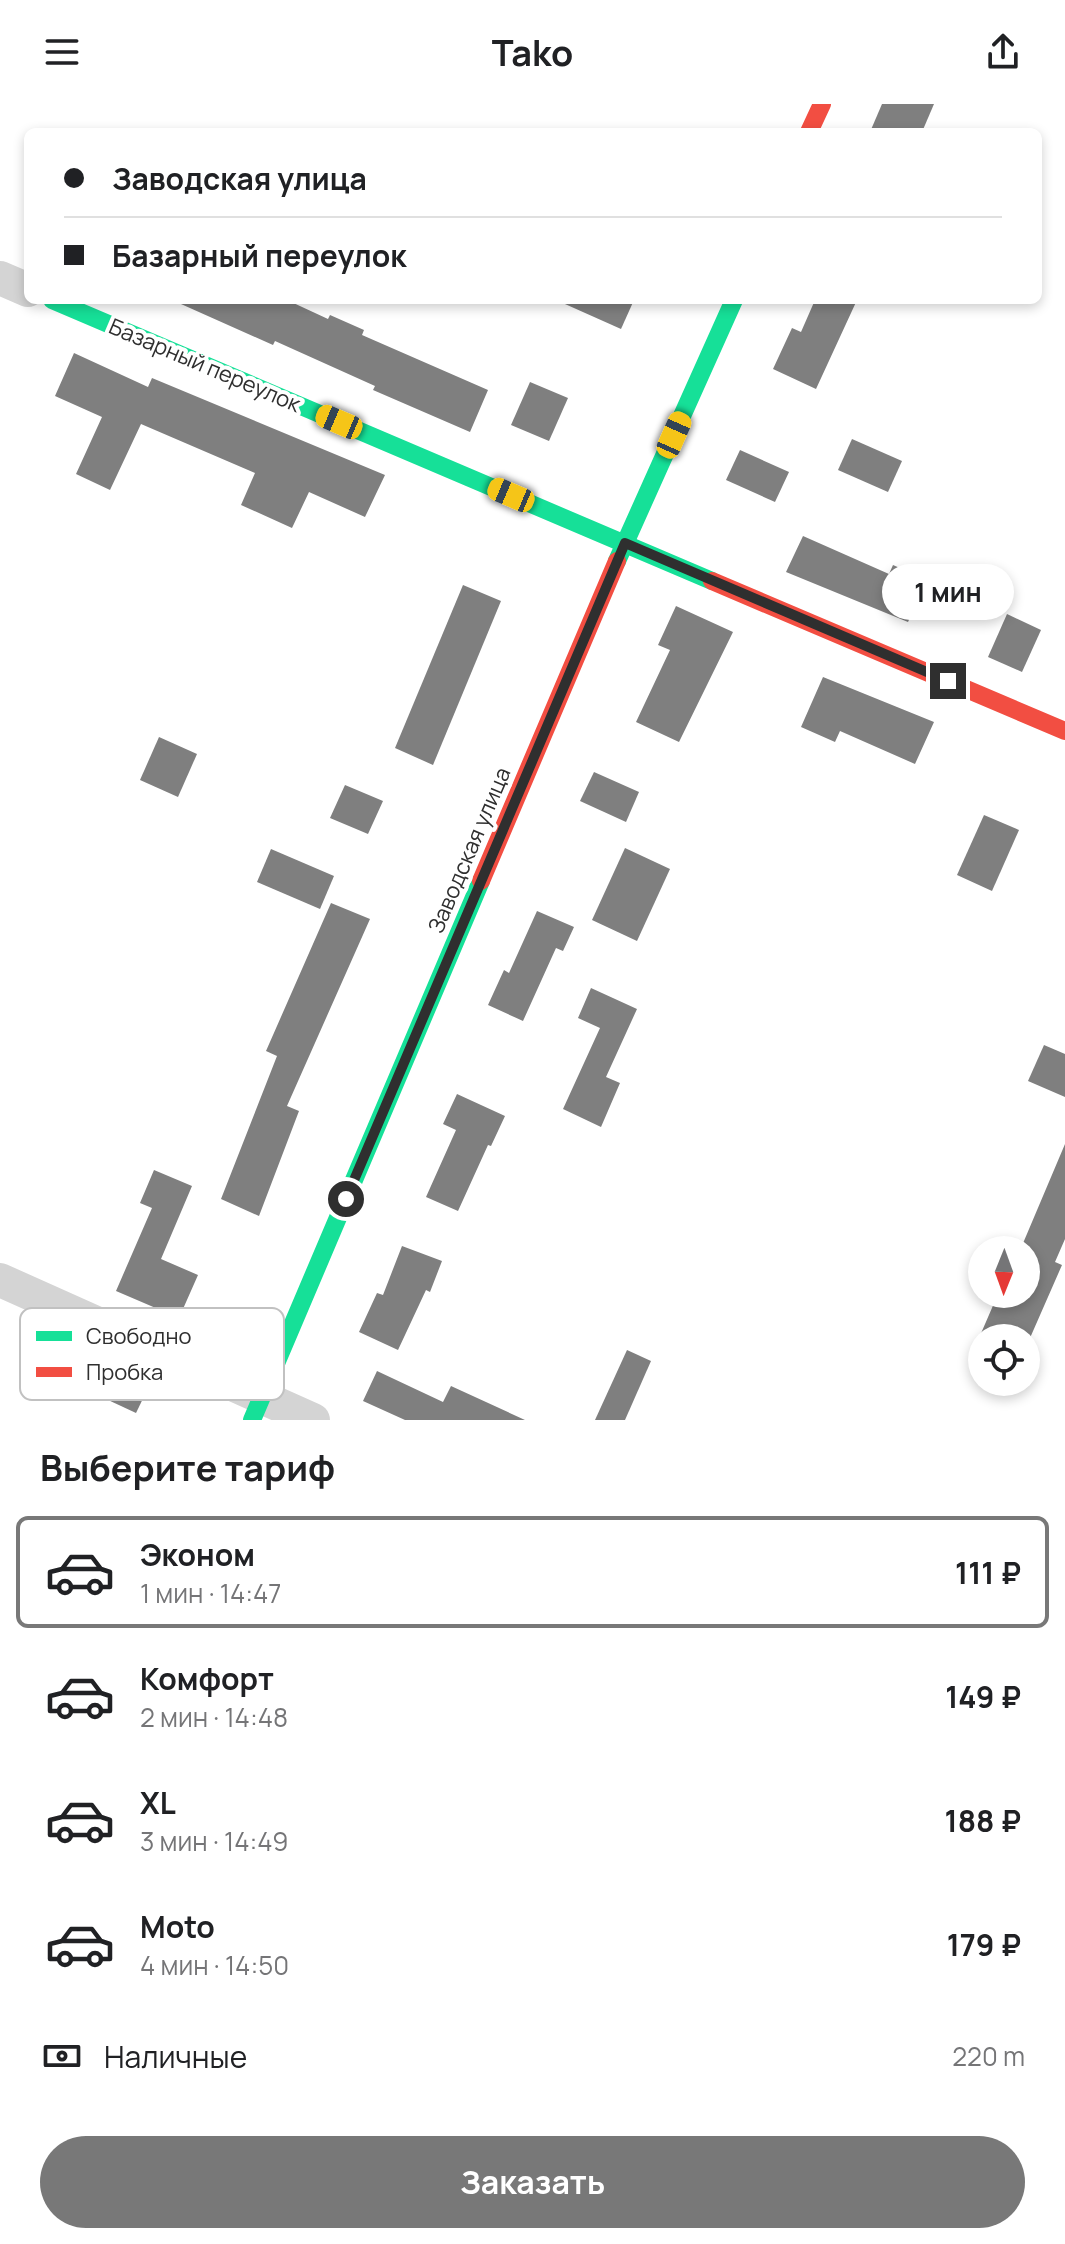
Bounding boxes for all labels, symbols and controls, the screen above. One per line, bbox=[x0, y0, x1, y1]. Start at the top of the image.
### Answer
text: Tako bbox=[492, 28, 573, 77]
icon: menu bbox=[40, 30, 84, 74]
icon: share bbox=[981, 30, 1025, 74]
text: Заводская улица bbox=[112, 158, 367, 199]
text: Базарный переулок bbox=[112, 235, 406, 276]
street label: Базарный переулок bbox=[105, 311, 306, 419]
car bbox=[312, 402, 366, 442]
car bbox=[653, 408, 695, 462]
car bbox=[484, 475, 538, 515]
callout: 1 мин bbox=[882, 565, 1014, 621]
text: 1 мин bbox=[914, 574, 982, 610]
route end bbox=[930, 663, 966, 699]
street label: Заводская улица bbox=[421, 763, 517, 937]
route start bbox=[328, 1181, 364, 1217]
north arrow bbox=[968, 1236, 1040, 1308]
map controls bbox=[968, 1236, 1040, 1396]
legend bbox=[20, 1308, 284, 1400]
text: Свободно bbox=[86, 1321, 192, 1351]
button: locate bbox=[968, 1324, 1040, 1396]
text: Пробка bbox=[86, 1357, 163, 1387]
text: Выберите тариф bbox=[40, 1443, 335, 1492]
text: Эконом bbox=[140, 1534, 255, 1575]
icon: car bbox=[44, 1536, 116, 1608]
text: 111 ₽ bbox=[955, 1552, 1021, 1593]
text: 1 мин · 14:47 bbox=[140, 1575, 281, 1611]
text: Комфорт bbox=[140, 1658, 274, 1699]
icon: car bbox=[44, 1660, 116, 1732]
text: 149 ₽ bbox=[945, 1676, 1021, 1717]
text: 2 мин · 14:48 bbox=[140, 1699, 288, 1735]
text: XL bbox=[140, 1782, 176, 1823]
icon: car bbox=[44, 1784, 116, 1856]
text: 188 ₽ bbox=[945, 1800, 1021, 1841]
text: 3 мин · 14:49 bbox=[140, 1823, 288, 1859]
text: Moto bbox=[140, 1906, 215, 1947]
icon: car bbox=[44, 1908, 116, 1980]
text: 179 ₽ bbox=[947, 1924, 1021, 1965]
text: 4 мин · 14:50 bbox=[140, 1947, 289, 1983]
icon: cash bbox=[40, 2034, 84, 2078]
text: Наличные bbox=[104, 2036, 247, 2077]
text: 220 m bbox=[952, 2038, 1025, 2074]
button: Заказать bbox=[40, 2136, 1025, 2228]

